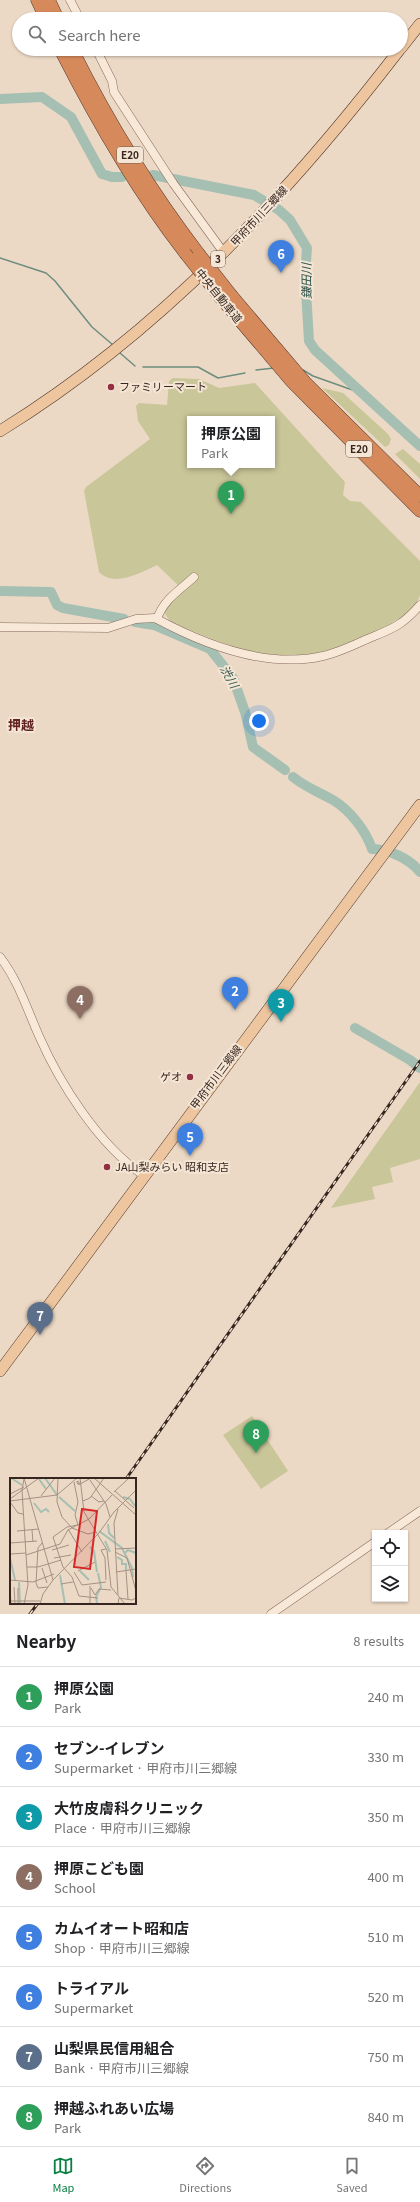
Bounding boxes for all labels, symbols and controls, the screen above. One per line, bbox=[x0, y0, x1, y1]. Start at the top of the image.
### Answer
search box bbox=[12, 12, 408, 56]
icon: search bbox=[26, 23, 48, 45]
text: Search here bbox=[58, 24, 140, 45]
road number: E20 bbox=[117, 147, 143, 163]
street label: 甲府市川三郷線 bbox=[226, 182, 290, 249]
pin: 6 bbox=[268, 240, 294, 273]
road number: 3 bbox=[211, 251, 225, 267]
water label: 鎌田川 bbox=[297, 261, 314, 299]
street label: 中央自動車道 bbox=[193, 265, 247, 326]
place label: ファミリーマート bbox=[119, 378, 207, 394]
marker: ファミリーマート bbox=[106, 382, 116, 392]
popup bbox=[187, 416, 275, 468]
text: 押原公園 bbox=[201, 422, 261, 443]
road number: E20 bbox=[346, 441, 372, 457]
text: Park bbox=[201, 443, 228, 462]
pin: 1 bbox=[218, 481, 244, 514]
water label: 渋川 bbox=[217, 662, 245, 693]
your location bbox=[249, 711, 269, 731]
district label: 押越 bbox=[8, 715, 34, 734]
pin: 2 bbox=[222, 977, 248, 1010]
pin: 4 bbox=[67, 986, 93, 1019]
pin: 3 bbox=[268, 989, 294, 1022]
street label: 甲府市川三郷線 bbox=[186, 1041, 245, 1112]
place label: ゲオ bbox=[160, 1068, 182, 1084]
marker: ゲオ bbox=[185, 1072, 195, 1082]
pin: 5 bbox=[177, 1123, 203, 1156]
place label: JA山梨みらい 昭和支店 bbox=[115, 1158, 229, 1174]
marker: JA山梨みらい 昭和支店 bbox=[102, 1162, 112, 1172]
pin: 7 bbox=[27, 1302, 53, 1335]
pin: 8 bbox=[243, 1420, 269, 1453]
inset map bbox=[10, 1478, 136, 1604]
map controls bbox=[372, 1530, 408, 1602]
button: locate bbox=[372, 1530, 408, 1566]
button: layers bbox=[372, 1566, 408, 1602]
text: Nearby bbox=[16, 1628, 76, 1653]
text: 8 results bbox=[353, 1631, 404, 1650]
text: 押原公園 bbox=[54, 1677, 114, 1698]
text: 1 bbox=[25, 1687, 33, 1706]
text: 240 m bbox=[367, 1687, 404, 1706]
text: Park bbox=[54, 1698, 81, 1717]
text: セブン-イレブン bbox=[54, 1737, 165, 1758]
text: 2 bbox=[25, 1747, 33, 1766]
text: 330 m bbox=[367, 1747, 404, 1766]
text: Supermarket · 甲府市川三郷線 bbox=[54, 1758, 237, 1777]
text: 大竹皮膚科クリニック bbox=[54, 1797, 204, 1818]
text: 3 bbox=[25, 1807, 33, 1826]
text: 350 m bbox=[367, 1807, 404, 1826]
text: Place · 甲府市川三郷線 bbox=[54, 1818, 191, 1837]
text: 押原こども園 bbox=[54, 1857, 144, 1878]
text: 4 bbox=[25, 1867, 33, 1886]
text: 400 m bbox=[367, 1867, 404, 1886]
text: School bbox=[54, 1878, 96, 1897]
text: カムイオート昭和店 bbox=[54, 1917, 189, 1938]
text: 5 bbox=[25, 1927, 33, 1946]
text: 510 m bbox=[367, 1927, 404, 1946]
text: Shop · 甲府市川三郷線 bbox=[54, 1938, 190, 1957]
text: トライアル bbox=[54, 1977, 129, 1998]
text: 6 bbox=[25, 1987, 33, 2006]
text: 520 m bbox=[367, 1987, 404, 2006]
text: Supermarket bbox=[54, 1998, 133, 2017]
text: 山梨県民信用組合 bbox=[54, 2037, 174, 2058]
text: 7 bbox=[25, 2047, 33, 2066]
text: 750 m bbox=[367, 2047, 404, 2066]
text: Bank · 甲府市川三郷線 bbox=[54, 2058, 189, 2077]
text: 押越ふれあい広場 bbox=[54, 2097, 174, 2118]
text: 8 bbox=[25, 2107, 33, 2126]
text: 840 m bbox=[367, 2107, 404, 2126]
text: Park bbox=[54, 2118, 81, 2137]
tab: Map bbox=[52, 2155, 74, 2195]
tab: Directions bbox=[179, 2155, 231, 2195]
tab: Saved bbox=[336, 2155, 368, 2195]

